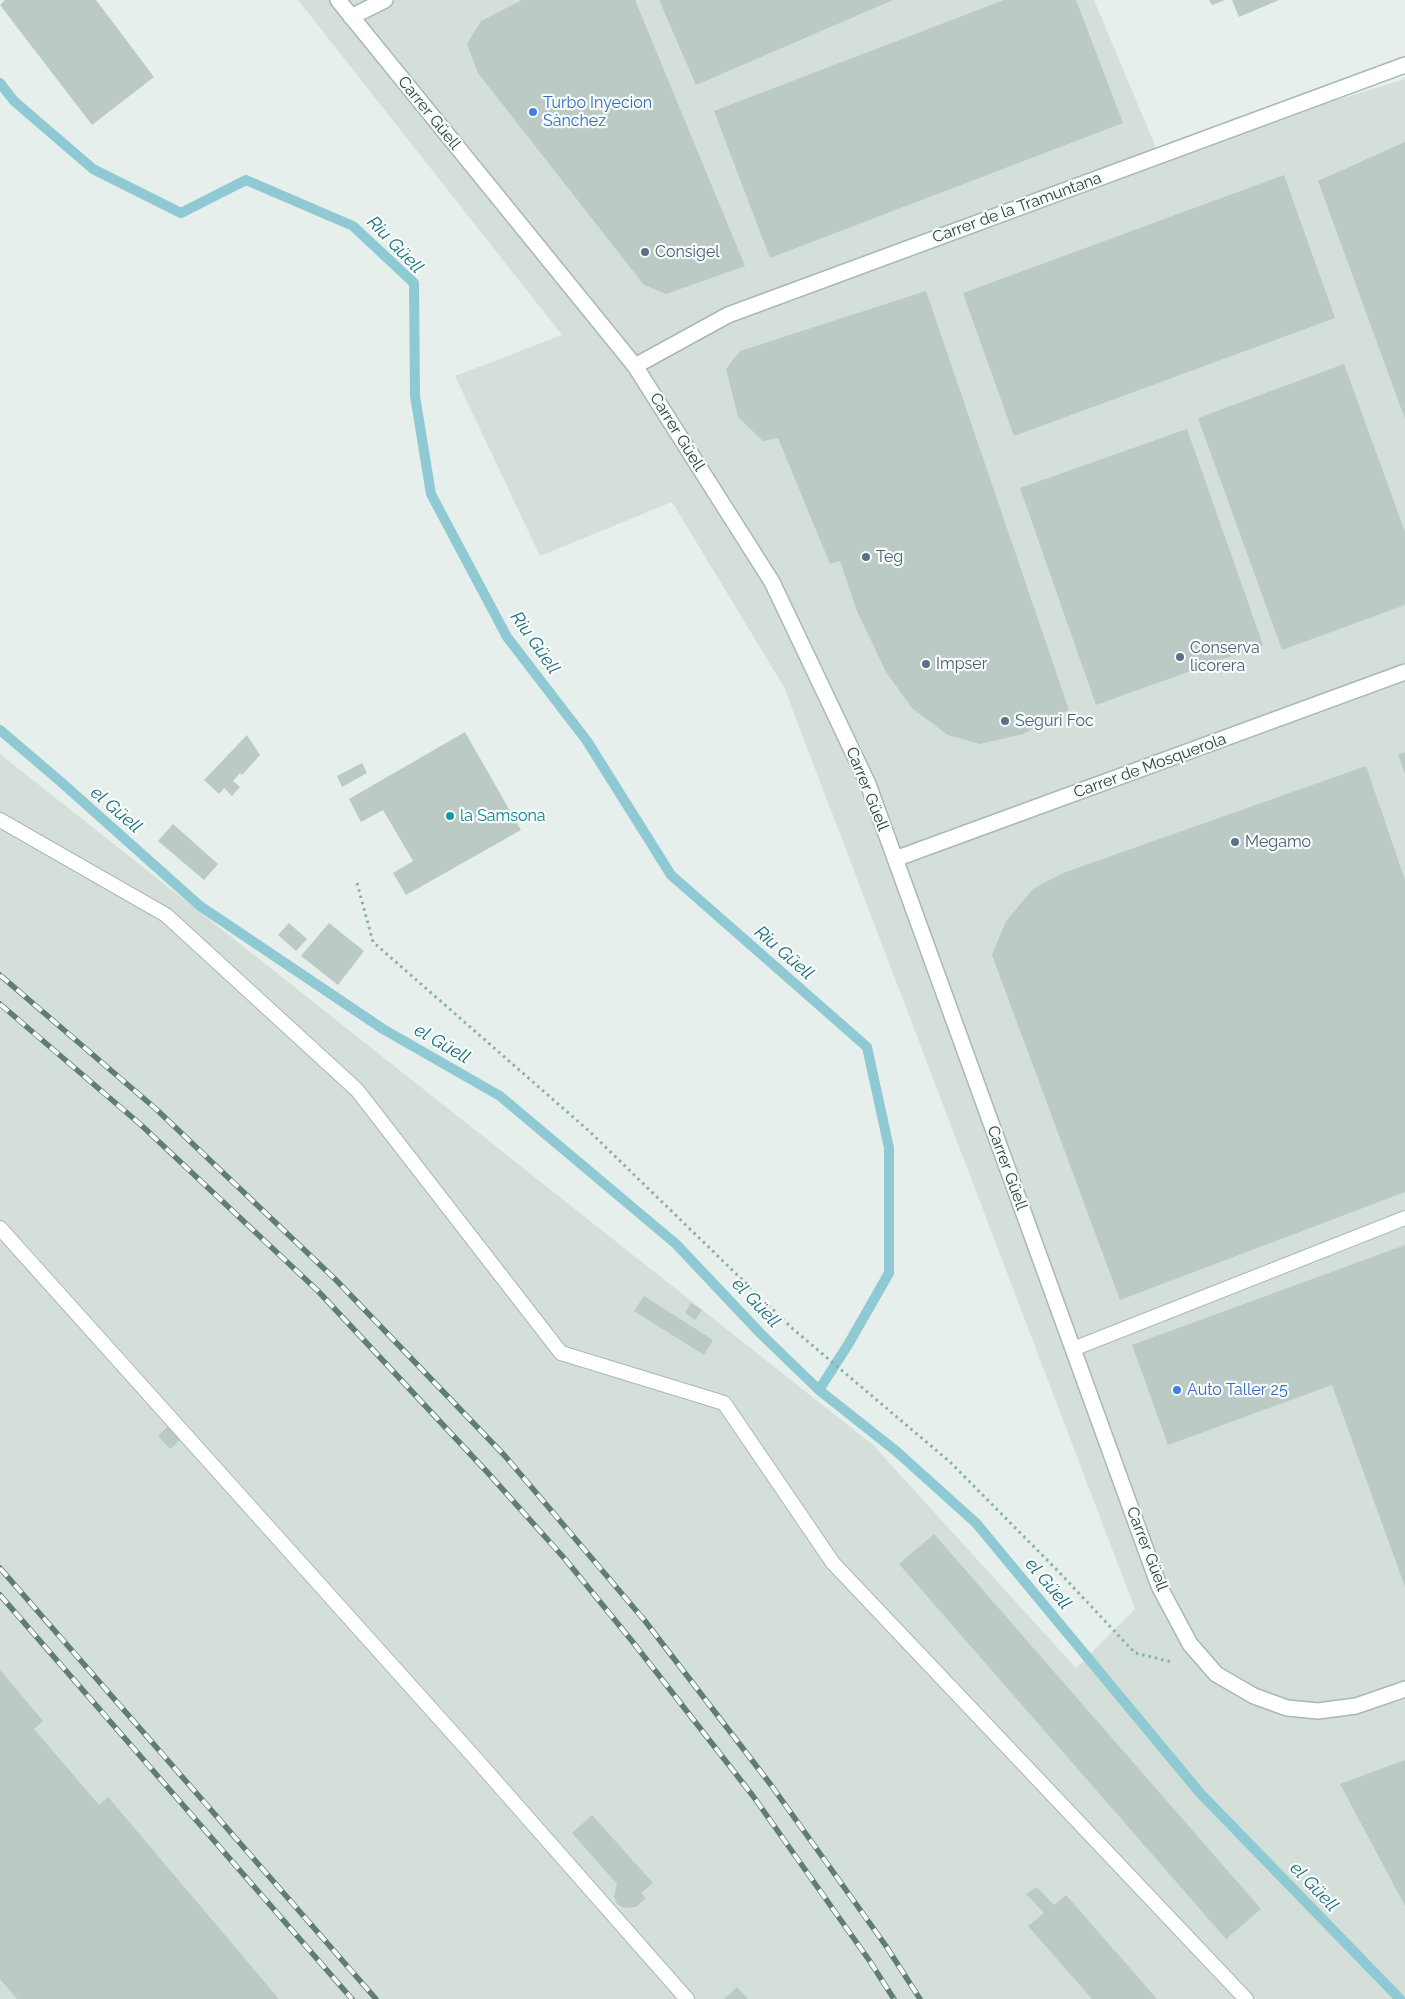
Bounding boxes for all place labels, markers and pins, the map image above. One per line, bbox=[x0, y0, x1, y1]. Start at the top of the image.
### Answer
place label: Turbo Inyecion Sànchez bbox=[543, 93, 652, 131]
marker: Turbo Inyecion Sànchez bbox=[527, 106, 539, 118]
place label: Consigel bbox=[655, 242, 720, 262]
marker: Consigel bbox=[639, 246, 651, 258]
place label: Teg bbox=[876, 547, 903, 567]
marker: Teg bbox=[860, 551, 872, 563]
place label: Conserva licorera bbox=[1190, 638, 1260, 676]
marker: Conserva licorera bbox=[1174, 651, 1186, 663]
place label: Impser bbox=[936, 654, 987, 674]
marker: Impser bbox=[920, 658, 932, 670]
place label: Seguri Foc bbox=[1015, 711, 1094, 731]
marker: Seguri Foc bbox=[999, 715, 1011, 727]
place label: la Samsona bbox=[460, 806, 546, 826]
marker: la Samsona bbox=[444, 810, 456, 822]
place label: Megamo bbox=[1245, 832, 1311, 852]
marker: Megamo bbox=[1229, 836, 1241, 848]
place label: Auto Taller 25 bbox=[1187, 1380, 1288, 1400]
marker: Auto Taller 25 bbox=[1171, 1384, 1183, 1396]

